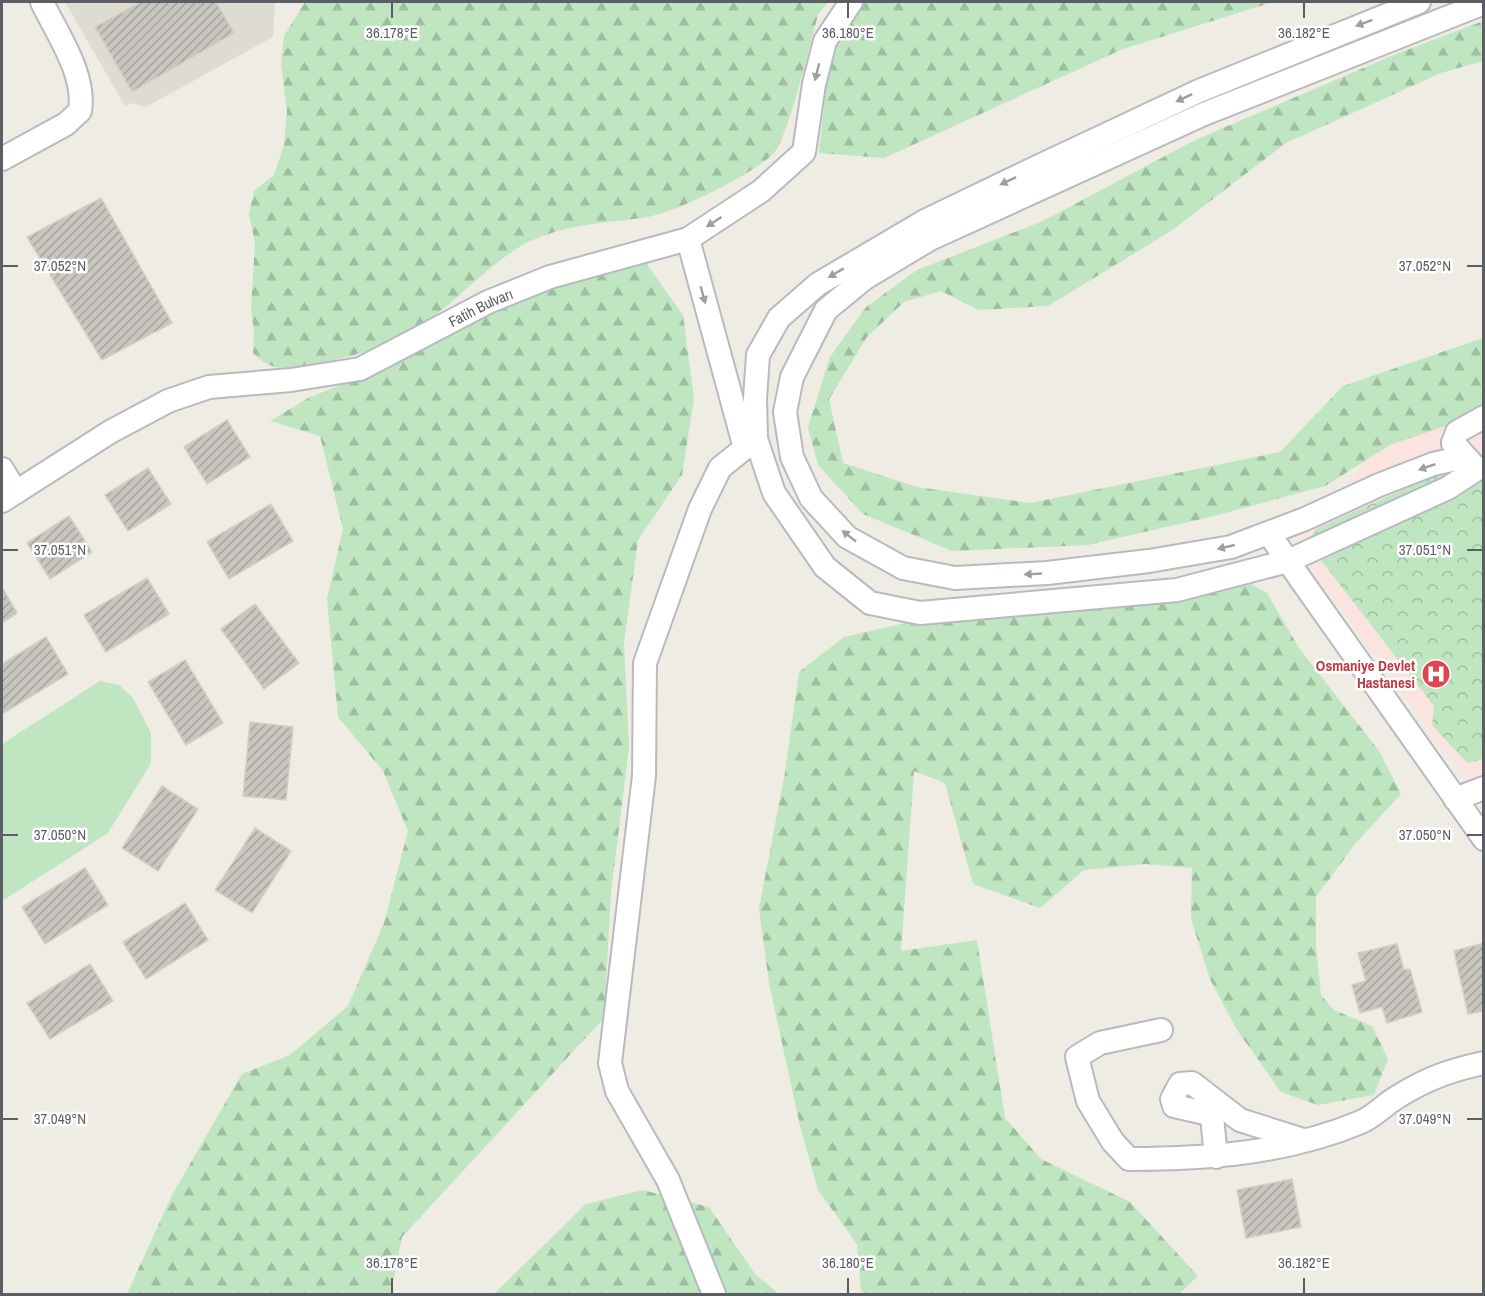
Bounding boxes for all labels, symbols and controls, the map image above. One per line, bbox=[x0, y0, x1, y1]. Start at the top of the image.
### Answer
one-way arrow bbox=[1355, 18, 1373, 28]
text: 36.178°E bbox=[366, 22, 418, 43]
text: 36.180°E bbox=[822, 22, 874, 43]
text: 36.182°E bbox=[1278, 22, 1330, 43]
one-way arrow bbox=[811, 63, 821, 81]
one-way arrow bbox=[1176, 93, 1193, 102]
one-way arrow bbox=[999, 176, 1016, 185]
one-way arrow bbox=[706, 216, 722, 227]
text: 37.052°N bbox=[34, 255, 86, 276]
text: 37.052°N bbox=[1399, 255, 1451, 276]
one-way arrow bbox=[827, 268, 844, 278]
street label: Fatih Bulvarı bbox=[445, 283, 516, 331]
one-way arrow bbox=[699, 286, 709, 304]
one-way arrow bbox=[1418, 463, 1436, 473]
one-way arrow bbox=[841, 530, 857, 543]
text: 37.051°N bbox=[34, 539, 86, 560]
text: 37.051°N bbox=[1399, 539, 1451, 560]
one-way arrow bbox=[1217, 543, 1236, 552]
one-way arrow bbox=[1024, 569, 1043, 579]
place label: Osmaniye Devlet Hastanesi bbox=[1316, 655, 1415, 693]
hospital icon: Osmaniye Devlet Hastanesi bbox=[1420, 658, 1452, 690]
text: 37.050°N bbox=[34, 824, 86, 845]
text: 37.050°N bbox=[1399, 824, 1451, 845]
text: 37.049°N bbox=[34, 1108, 86, 1129]
text: 37.049°N bbox=[1399, 1108, 1451, 1129]
text: 36.178°E bbox=[366, 1252, 418, 1273]
text: 36.180°E bbox=[822, 1252, 874, 1273]
text: 36.182°E bbox=[1278, 1252, 1330, 1273]

